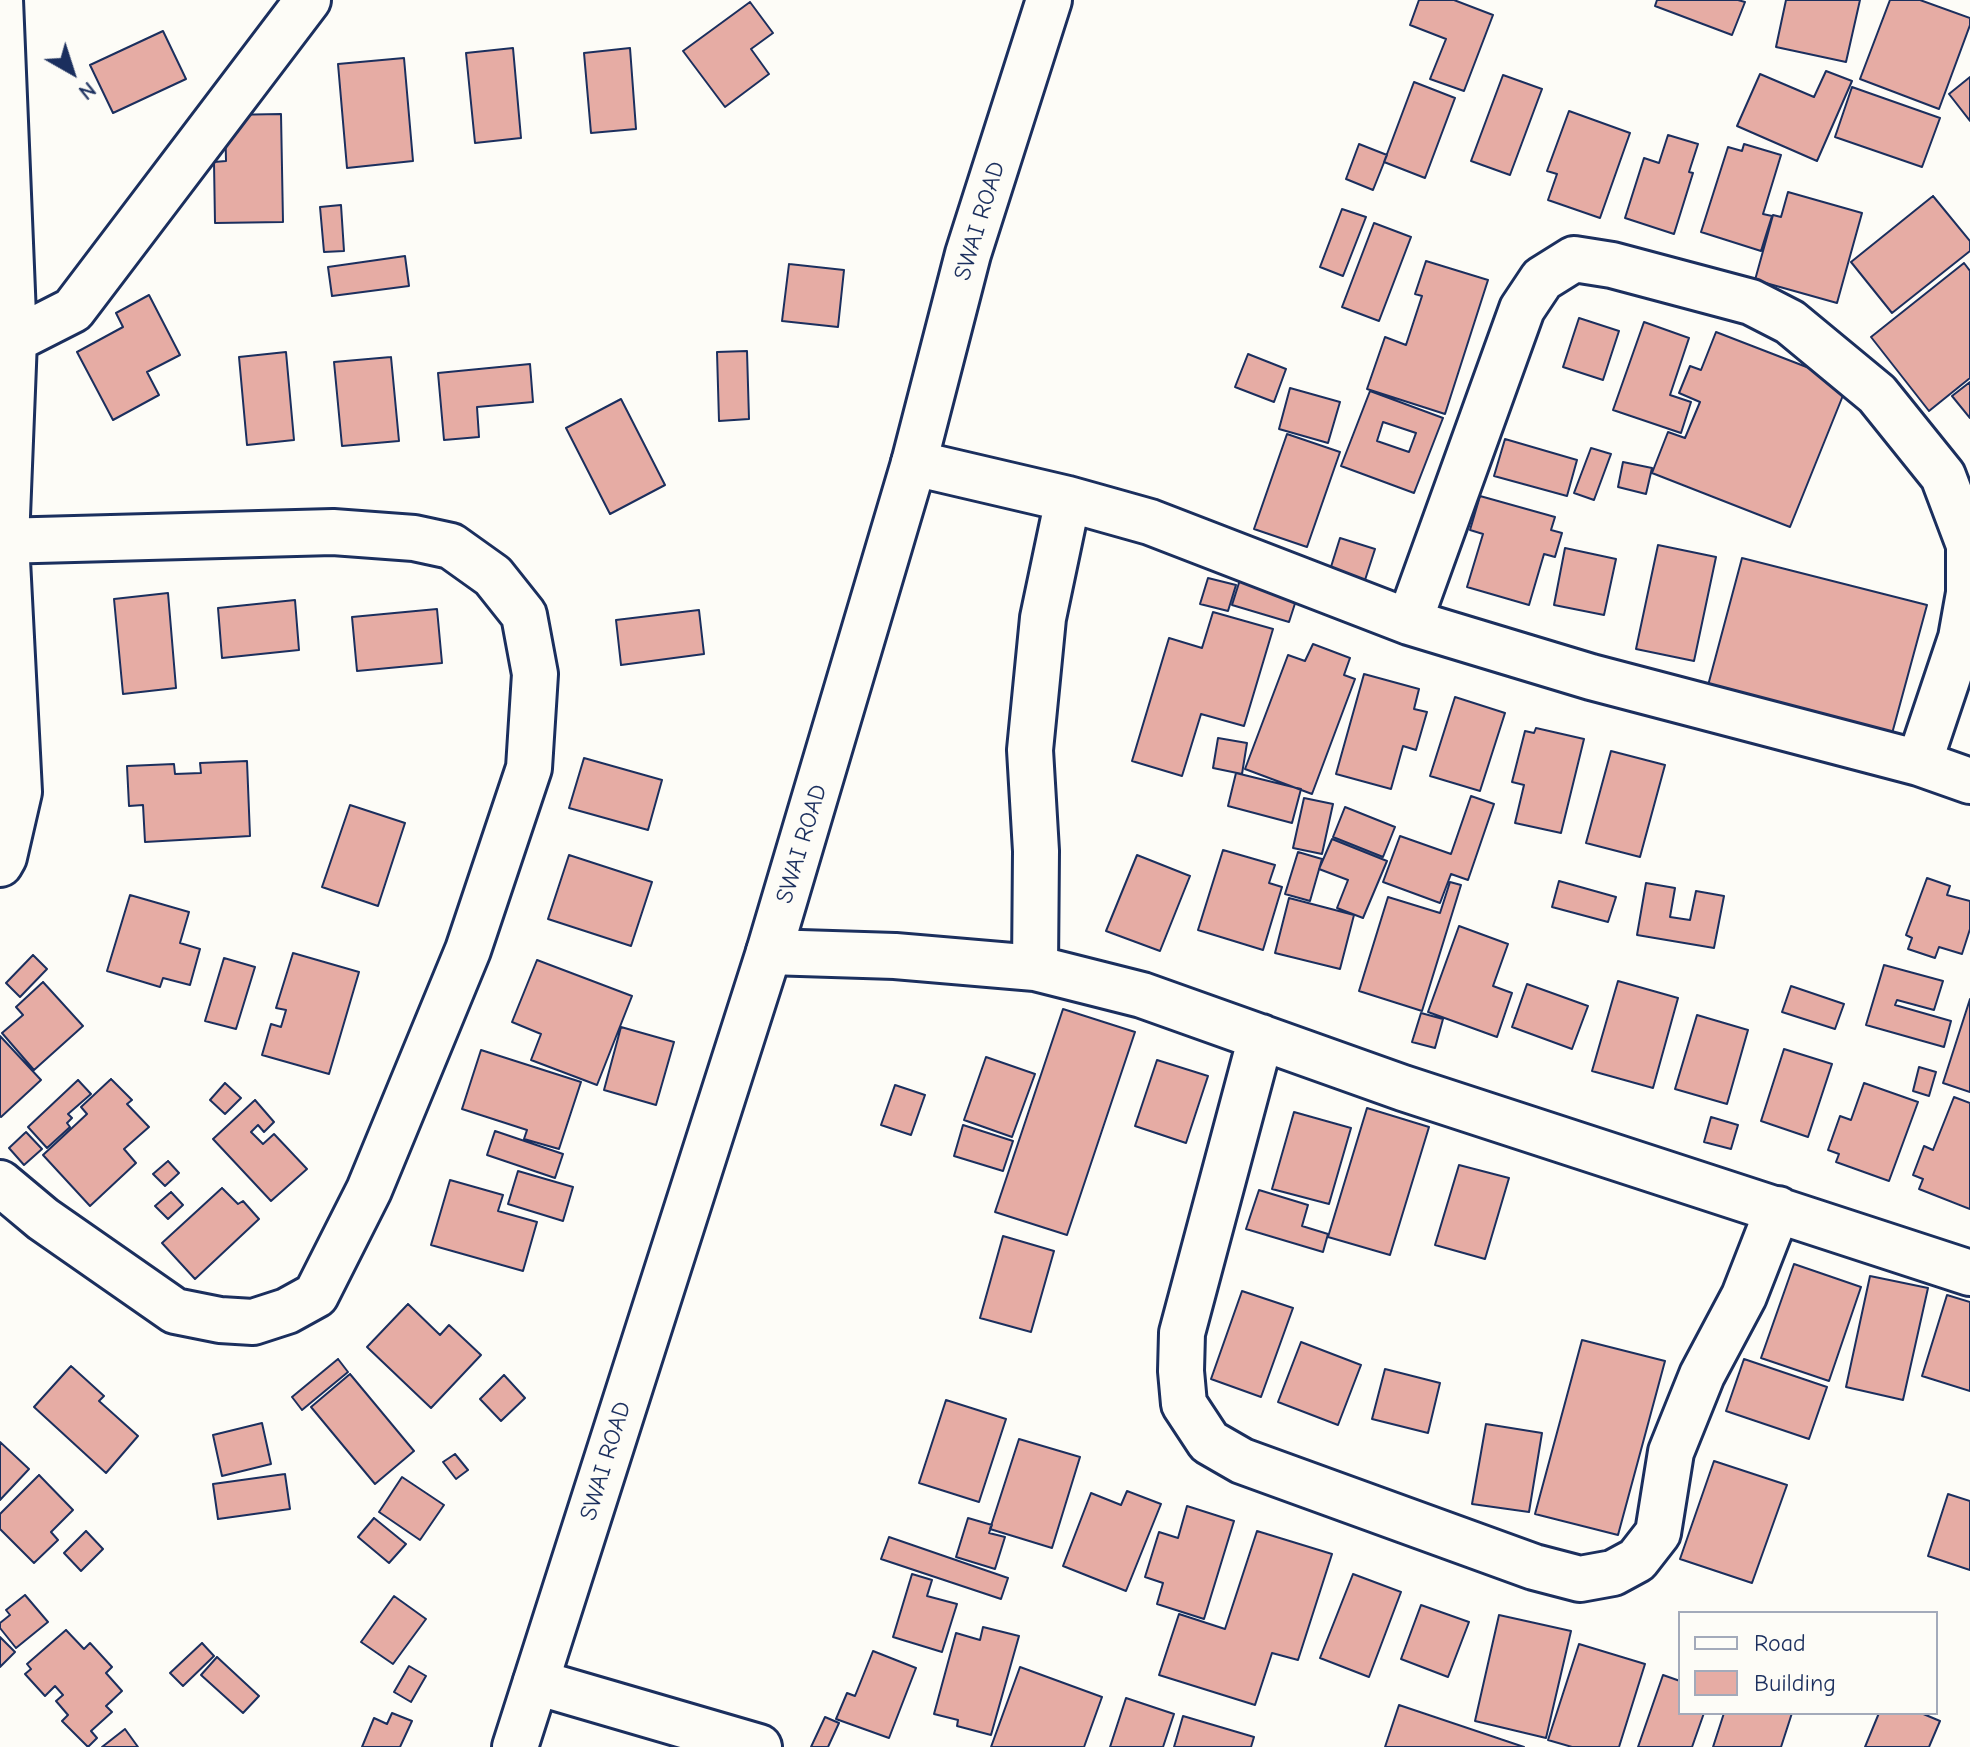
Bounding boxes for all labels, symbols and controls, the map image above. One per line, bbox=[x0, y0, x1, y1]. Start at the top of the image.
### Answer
north arrow bbox=[32, 32, 112, 112]
text: N bbox=[73, 76, 101, 105]
street label: SWAI ROAD bbox=[948, 158, 1012, 284]
street label: SWAI ROAD bbox=[770, 781, 834, 907]
street label: SWAI ROAD bbox=[574, 1398, 638, 1524]
legend bbox=[1678, 1611, 1938, 1715]
text: Road bbox=[1754, 1629, 1806, 1657]
text: Building bbox=[1754, 1669, 1836, 1697]

